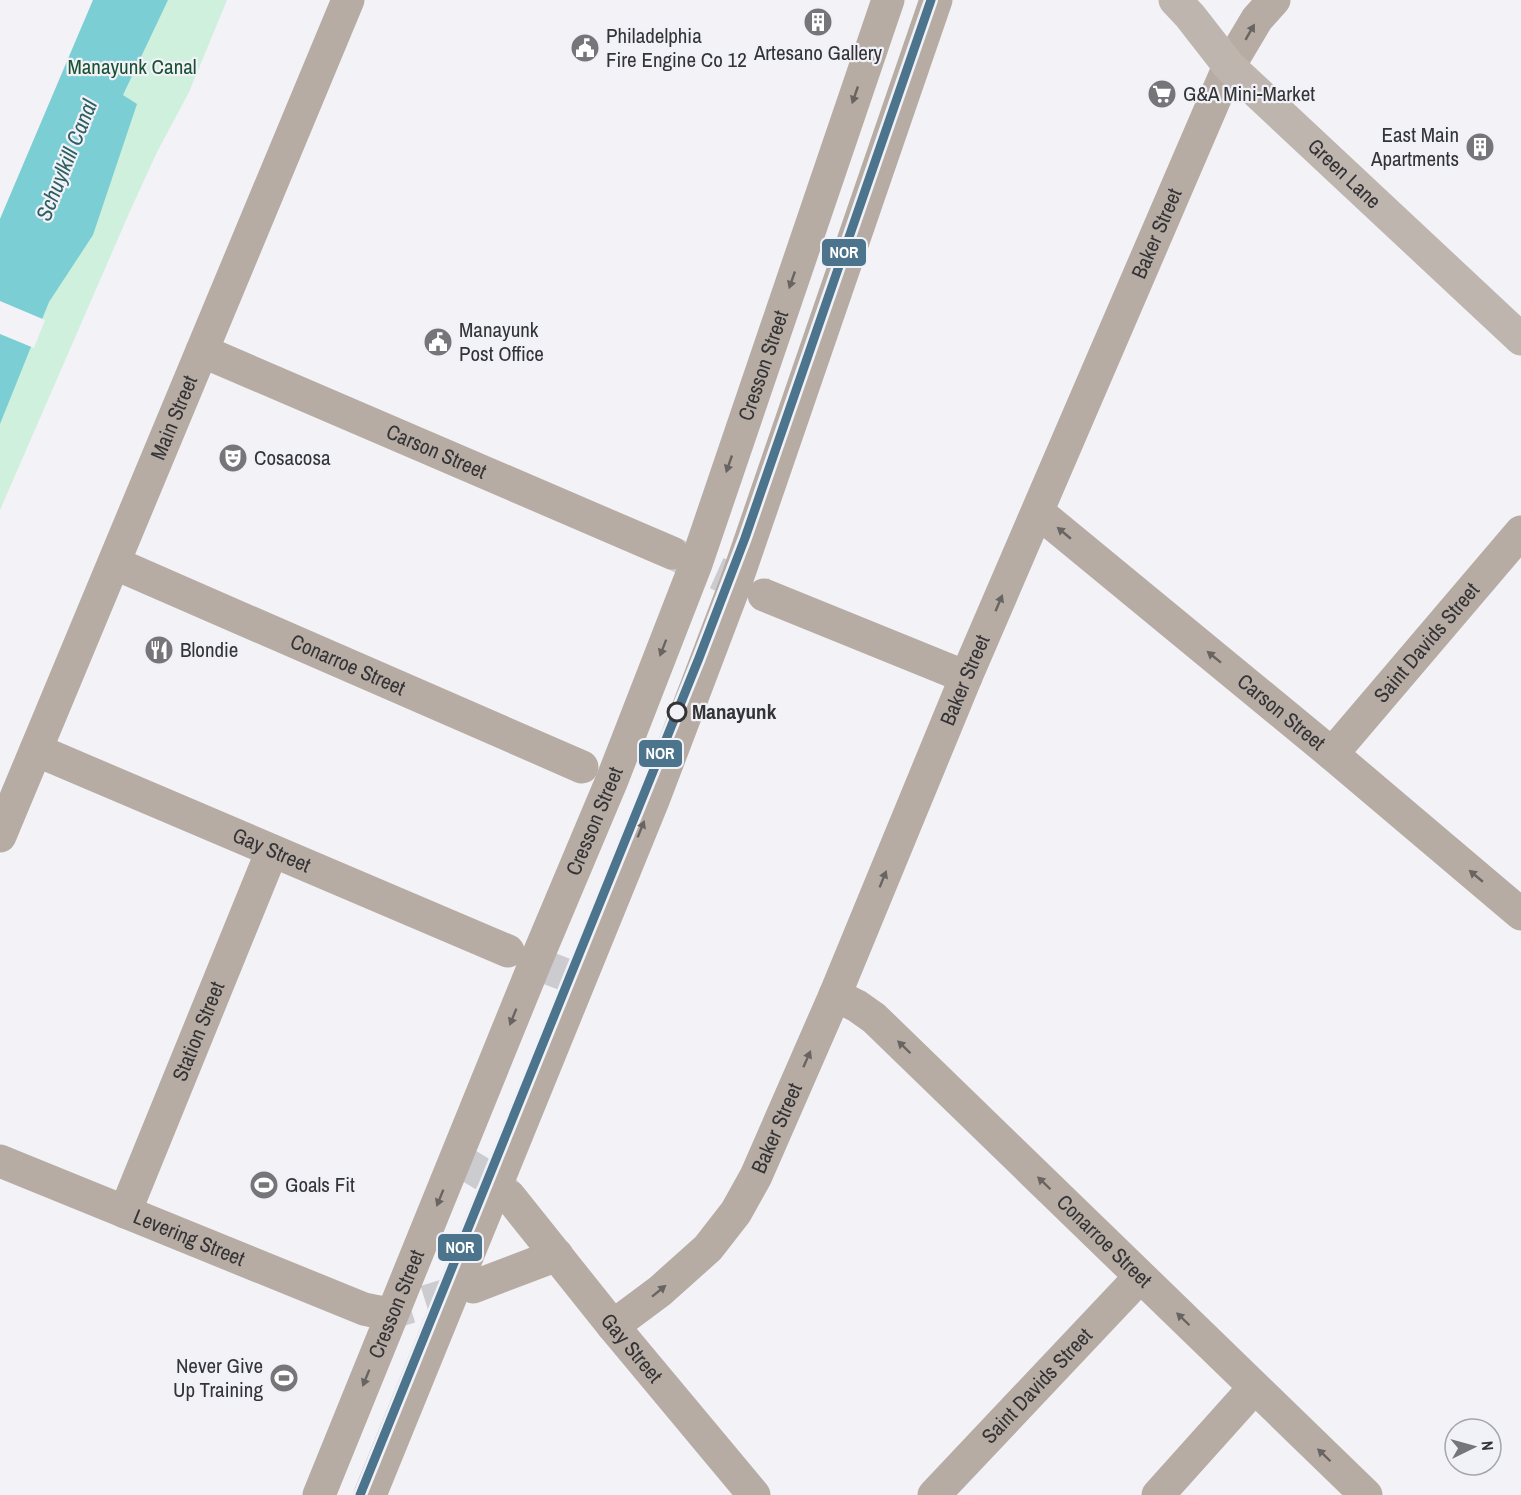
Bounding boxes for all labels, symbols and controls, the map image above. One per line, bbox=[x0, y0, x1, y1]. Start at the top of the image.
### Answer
building icon: Artesano Gallery bbox=[802, 6, 834, 38]
place label: Philadelphia Fire Engine Co 12 bbox=[606, 21, 747, 74]
one-way arrow bbox=[1244, 23, 1254, 40]
public building icon: Philadelphia Fire Engine Co 12 bbox=[569, 32, 601, 64]
place label: Artesano Gallery bbox=[753, 38, 883, 67]
park label: Manayunk Canal bbox=[67, 52, 197, 81]
supermarket icon: G&A Mini-Market bbox=[1146, 78, 1178, 110]
place label: G&A Mini-Market bbox=[1183, 79, 1315, 108]
one-way arrow bbox=[850, 86, 860, 104]
water label: Schuylkill Canal bbox=[28, 94, 104, 225]
place label: East Main Apartments bbox=[1370, 120, 1459, 173]
building icon: East Main Apartments bbox=[1464, 131, 1496, 163]
street label: Green Lane bbox=[1301, 132, 1388, 215]
street label: Baker Street bbox=[1124, 183, 1189, 283]
line badge: NOR bbox=[821, 238, 867, 267]
text: NOR bbox=[829, 241, 859, 263]
one-way arrow bbox=[787, 271, 797, 289]
street label: Cresson Street bbox=[731, 306, 795, 425]
place label: Manayunk Post Office bbox=[459, 315, 544, 368]
public building icon: Manayunk Post Office bbox=[422, 326, 454, 358]
street label: Main Street bbox=[143, 371, 204, 464]
street label: Carson Street bbox=[382, 417, 491, 486]
theatre icon: Cosacosa bbox=[217, 442, 249, 474]
place label: Cosacosa bbox=[254, 443, 331, 472]
one-way arrow bbox=[724, 455, 734, 473]
one-way arrow bbox=[1056, 526, 1072, 539]
street label: Saint Davids Street bbox=[1367, 576, 1486, 709]
one-way arrow bbox=[994, 593, 1004, 611]
street label: Conarroe Street bbox=[286, 627, 410, 702]
street label: Baker Street bbox=[933, 630, 997, 730]
restaurant icon: Blondie bbox=[143, 634, 175, 666]
place label: Blondie bbox=[180, 635, 238, 664]
one-way arrow bbox=[658, 639, 668, 657]
one-way arrow bbox=[1206, 650, 1222, 663]
street label: Carson Street bbox=[1231, 667, 1332, 757]
place label: Manayunk bbox=[692, 697, 777, 726]
marker: Manayunk bbox=[667, 702, 687, 722]
line badge: NOR bbox=[638, 739, 683, 768]
text: NOR bbox=[645, 742, 675, 764]
street label: Cresson Street bbox=[559, 762, 630, 880]
street label: Gay Street bbox=[228, 820, 315, 879]
one-way arrow bbox=[637, 820, 646, 838]
one-way arrow bbox=[878, 870, 888, 888]
one-way arrow bbox=[1469, 870, 1484, 883]
street label: Station Street bbox=[165, 977, 231, 1085]
one-way arrow bbox=[508, 1008, 517, 1026]
one-way arrow bbox=[897, 1041, 911, 1055]
one-way arrow bbox=[802, 1050, 812, 1068]
street label: Baker Street bbox=[744, 1078, 809, 1178]
sports icon: Goals Fit bbox=[248, 1169, 280, 1201]
place label: Goals Fit bbox=[285, 1170, 355, 1199]
one-way arrow bbox=[1036, 1176, 1051, 1190]
street label: Conarroe Street bbox=[1050, 1188, 1159, 1294]
one-way arrow bbox=[435, 1189, 445, 1207]
street label: Levering Street bbox=[129, 1202, 249, 1273]
line badge: NOR bbox=[437, 1233, 483, 1262]
text: NOR bbox=[445, 1236, 475, 1258]
street label: Cresson Street bbox=[361, 1245, 431, 1363]
one-way arrow bbox=[652, 1285, 667, 1297]
street label: Gay Street bbox=[594, 1307, 670, 1389]
one-way arrow bbox=[1177, 1313, 1191, 1327]
street label: Saint Davids Street bbox=[975, 1321, 1099, 1450]
place label: Never Give Up Training bbox=[173, 1351, 263, 1404]
sports icon: Never Give Up Training bbox=[268, 1362, 300, 1394]
one-way arrow bbox=[361, 1370, 371, 1388]
north arrow bbox=[1443, 1417, 1503, 1477]
text: N bbox=[1477, 1440, 1499, 1451]
one-way arrow bbox=[1317, 1448, 1331, 1462]

